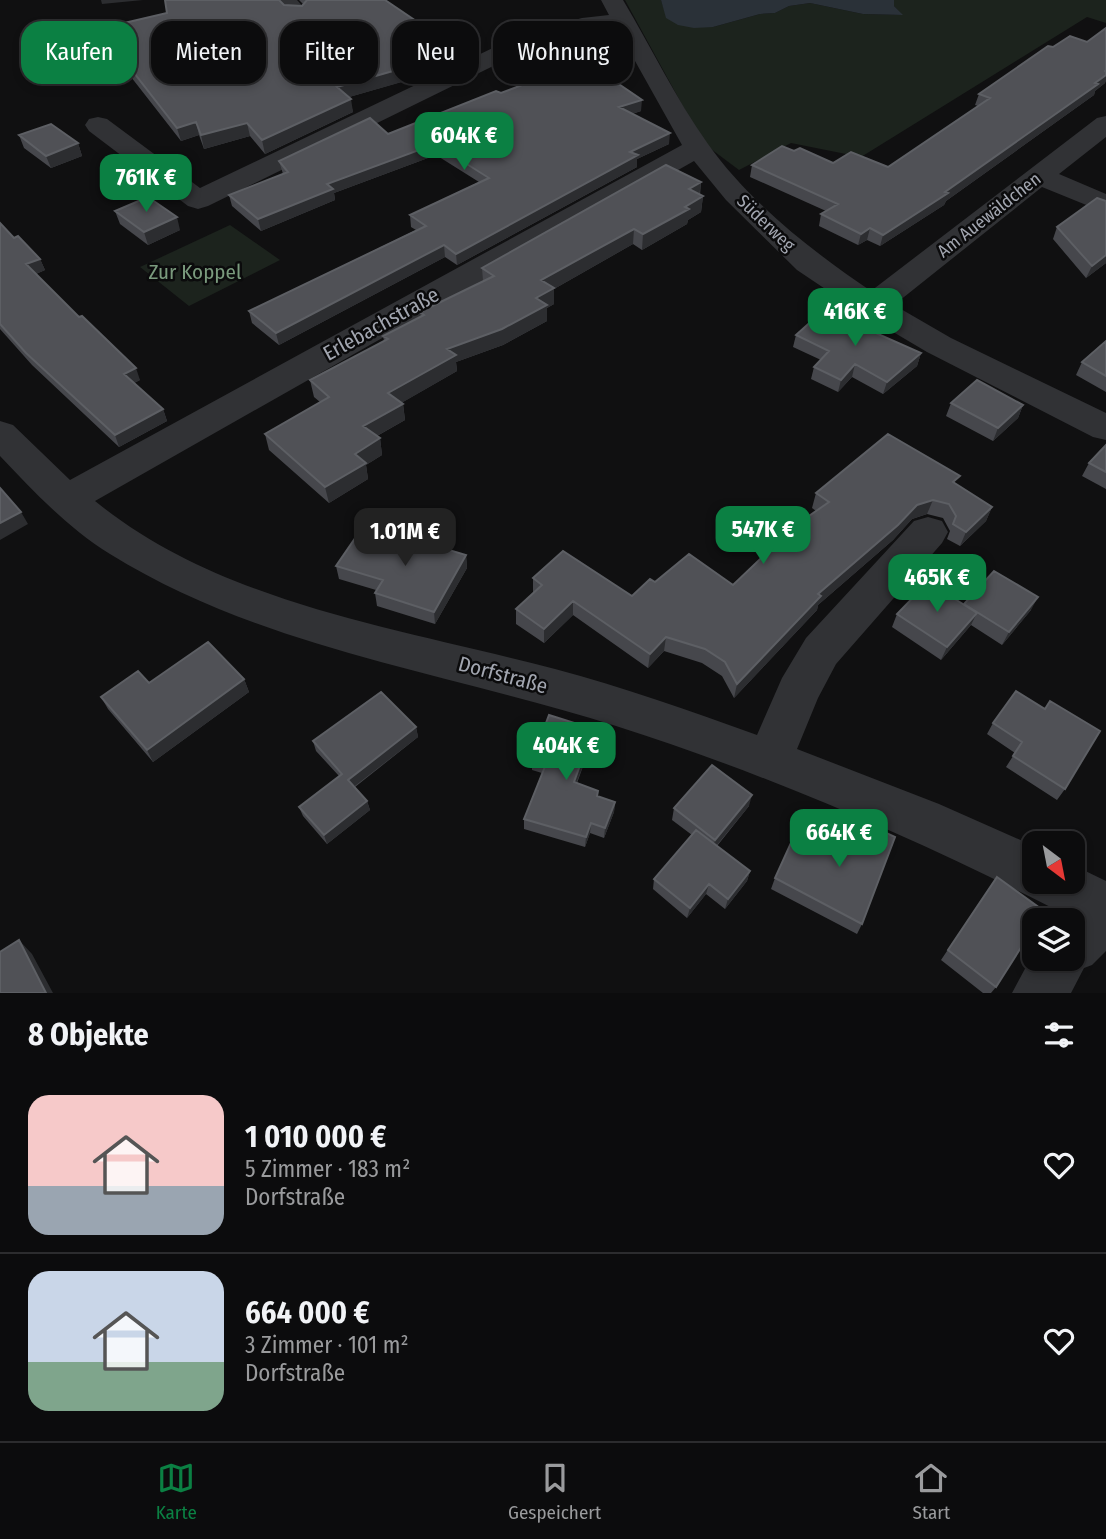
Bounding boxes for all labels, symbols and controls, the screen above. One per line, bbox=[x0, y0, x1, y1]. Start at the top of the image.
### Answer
chip: Kaufen bbox=[21, 21, 137, 84]
chip: Mieten bbox=[151, 21, 266, 84]
chip: Filter bbox=[280, 21, 378, 84]
chip: Neu bbox=[392, 21, 479, 84]
chip: Wohnung bbox=[493, 21, 633, 84]
pin: 604K € bbox=[407, 113, 521, 172]
text: 604K € bbox=[431, 121, 497, 149]
pin: 761K € bbox=[89, 154, 203, 214]
text: 761K € bbox=[116, 163, 176, 191]
street label: Am Auewäldchen bbox=[933, 168, 1045, 262]
street label: Süderweg bbox=[732, 190, 800, 256]
park label: Zur Koppel bbox=[149, 259, 242, 285]
street label: Erlebachstraße bbox=[318, 281, 444, 367]
pin: 416K € bbox=[798, 288, 912, 348]
text: 416K € bbox=[824, 297, 886, 325]
pin: 547K € bbox=[706, 506, 820, 566]
pin: 1.01M € bbox=[340, 508, 470, 568]
text: 547K € bbox=[732, 515, 794, 543]
text: 1.01M € bbox=[370, 517, 440, 545]
pin: 465K € bbox=[880, 554, 994, 614]
text: 465K € bbox=[904, 563, 970, 591]
street label: Dorfstraße bbox=[456, 651, 550, 699]
pin: 404K € bbox=[509, 722, 623, 782]
text: 404K € bbox=[533, 731, 599, 759]
pin: 664K € bbox=[782, 810, 896, 869]
text: 664K € bbox=[806, 818, 872, 846]
north arrow bbox=[1022, 831, 1085, 894]
map controls bbox=[1022, 831, 1085, 971]
button: layers bbox=[1022, 908, 1085, 971]
icon: filters bbox=[1040, 1016, 1078, 1054]
text: 8 Objekte bbox=[28, 1017, 149, 1053]
text: 1 010 000 € bbox=[245, 1119, 386, 1155]
icon: home bbox=[84, 1123, 168, 1207]
icon: heart bbox=[1040, 1146, 1078, 1184]
text: 5 Zimmer · 183 m² bbox=[245, 1155, 410, 1183]
text: Dorfstraße bbox=[245, 1183, 345, 1211]
text: 664 000 € bbox=[245, 1295, 370, 1331]
icon: home bbox=[84, 1299, 168, 1383]
icon: heart bbox=[1040, 1322, 1078, 1360]
text: 3 Zimmer · 101 m² bbox=[245, 1331, 409, 1359]
text: Dorfstraße bbox=[245, 1359, 345, 1387]
tab: Karte bbox=[156, 1459, 197, 1524]
tab: Gespeichert bbox=[508, 1459, 601, 1524]
tab: Start bbox=[912, 1459, 950, 1524]

